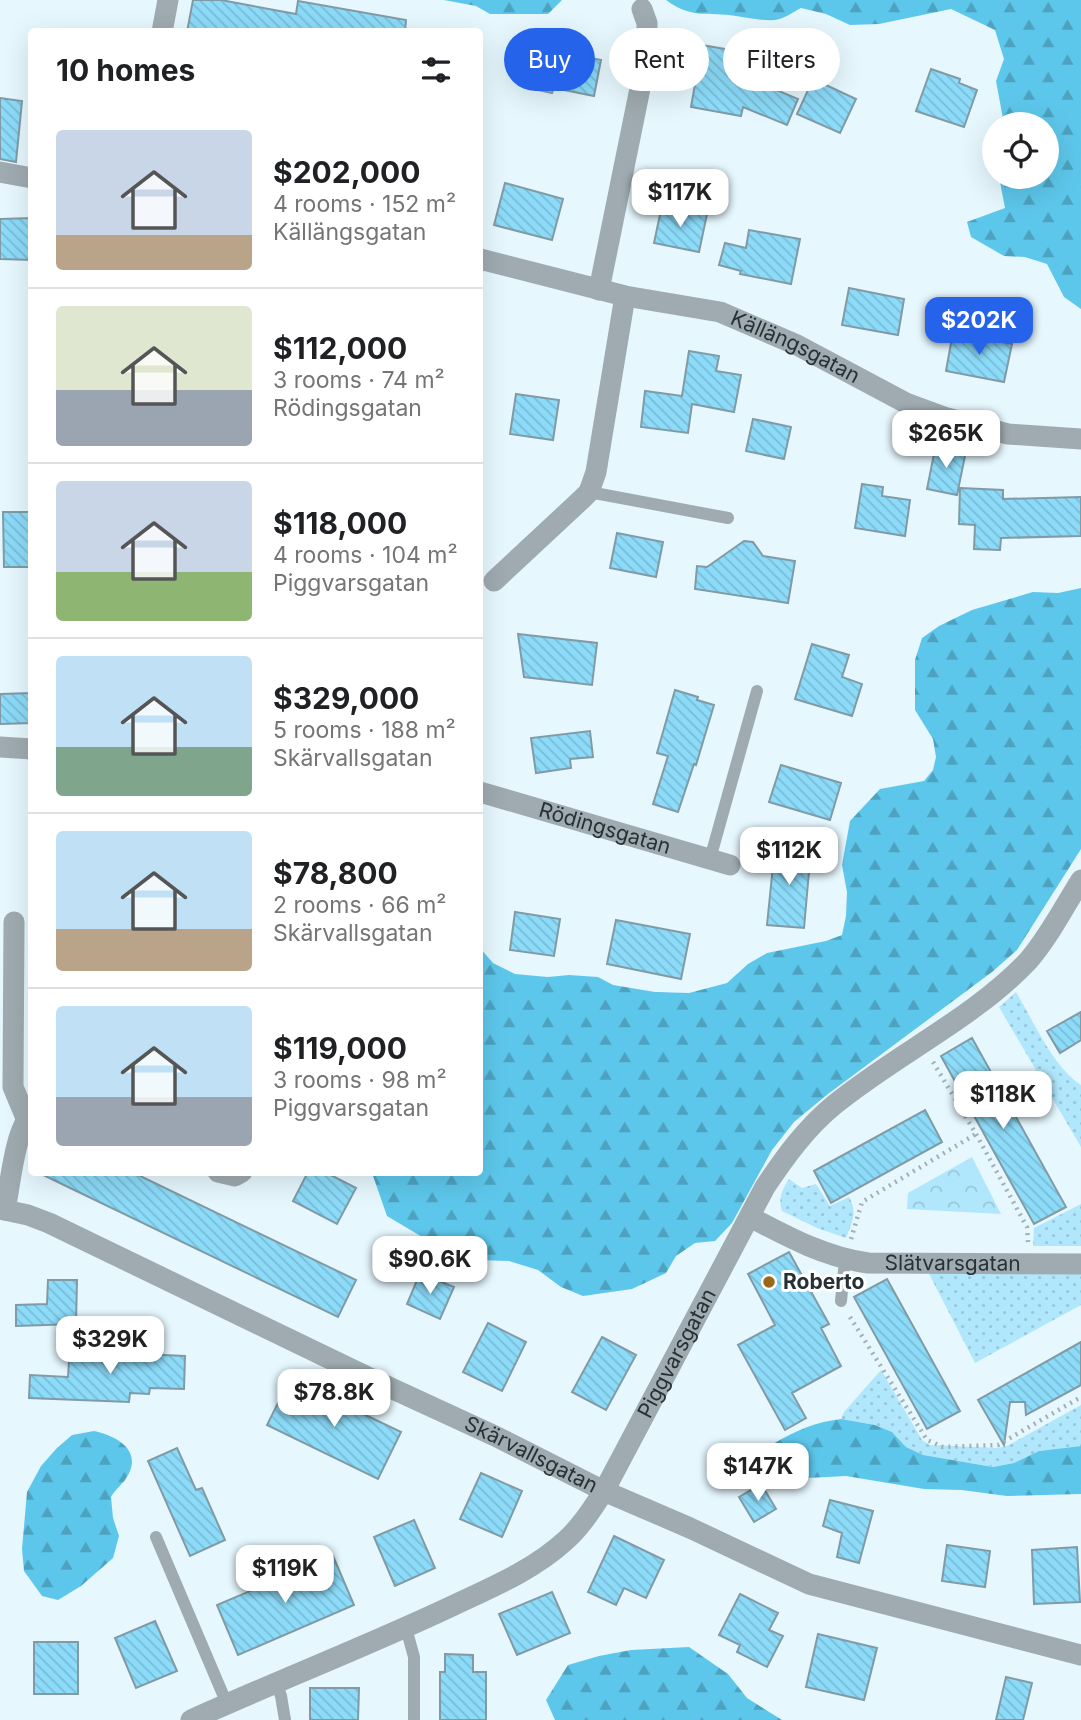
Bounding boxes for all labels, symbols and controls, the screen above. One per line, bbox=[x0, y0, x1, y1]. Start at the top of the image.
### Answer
chip: Buy bbox=[504, 28, 595, 91]
chip: Rent bbox=[609, 28, 709, 91]
chip: Filters bbox=[723, 28, 840, 91]
icon: filters bbox=[417, 51, 455, 89]
text: 10 homes bbox=[56, 52, 195, 88]
map controls bbox=[982, 112, 1059, 189]
button: locate bbox=[982, 112, 1059, 189]
text: $202,000 bbox=[273, 154, 421, 190]
icon: home bbox=[112, 158, 196, 242]
pin: $117K bbox=[631, 170, 729, 229]
text: $117K bbox=[648, 178, 712, 206]
text: 4 rooms · 152 m² bbox=[273, 190, 456, 218]
text: Källängsgatan bbox=[273, 218, 426, 246]
pin: $202K bbox=[930, 298, 1028, 357]
street label: Källängsgatan bbox=[727, 305, 864, 388]
text: $202K bbox=[941, 306, 1017, 334]
text: $112,000 bbox=[273, 330, 407, 366]
icon: home bbox=[112, 334, 196, 418]
text: 3 rooms · 74 m² bbox=[273, 366, 445, 394]
text: Rödingsgatan bbox=[273, 394, 422, 422]
pin: $265K bbox=[897, 410, 995, 470]
text: $265K bbox=[908, 419, 984, 447]
text: $118,000 bbox=[273, 505, 407, 541]
icon: home bbox=[112, 509, 196, 593]
text: 4 rooms · 104 m² bbox=[273, 541, 458, 569]
text: Piggvarsgatan bbox=[273, 569, 429, 597]
text: $329,000 bbox=[273, 680, 419, 716]
icon: home bbox=[112, 684, 196, 768]
text: 5 rooms · 188 m² bbox=[273, 716, 456, 744]
text: Skärvallsgatan bbox=[273, 744, 432, 772]
street label: Rödingsgatan bbox=[536, 797, 674, 859]
pin: $112K bbox=[740, 828, 838, 887]
text: $112K bbox=[756, 836, 822, 864]
text: $78,800 bbox=[273, 855, 398, 891]
icon: home bbox=[112, 859, 196, 943]
text: 2 rooms · 66 m² bbox=[273, 891, 447, 919]
text: Skärvallsgatan bbox=[273, 919, 432, 947]
text: $119,000 bbox=[273, 1030, 407, 1066]
icon: home bbox=[112, 1034, 196, 1118]
text: 3 rooms · 98 m² bbox=[273, 1066, 447, 1094]
pin: $118K bbox=[954, 1072, 1052, 1131]
text: $118K bbox=[970, 1080, 1036, 1108]
text: Piggvarsgatan bbox=[273, 1094, 429, 1122]
pin: $90.6K bbox=[373, 1236, 487, 1296]
text: $90.6K bbox=[388, 1245, 472, 1273]
street label: Slätvarsgatan bbox=[885, 1250, 1021, 1276]
place label: Roberto bbox=[783, 1269, 865, 1294]
marker: Roberto bbox=[761, 1274, 777, 1290]
street label: Piggvarsgatan bbox=[632, 1284, 721, 1422]
pin: $329K bbox=[61, 1316, 159, 1376]
text: $329K bbox=[72, 1325, 148, 1353]
pin: $78.8K bbox=[277, 1370, 391, 1429]
text: $78.8K bbox=[293, 1378, 375, 1406]
street label: Skärvallsgatan bbox=[461, 1411, 602, 1498]
pin: $147K bbox=[709, 1444, 807, 1503]
text: $147K bbox=[723, 1452, 793, 1480]
pin: $119K bbox=[236, 1546, 334, 1605]
text: $119K bbox=[252, 1554, 318, 1582]

